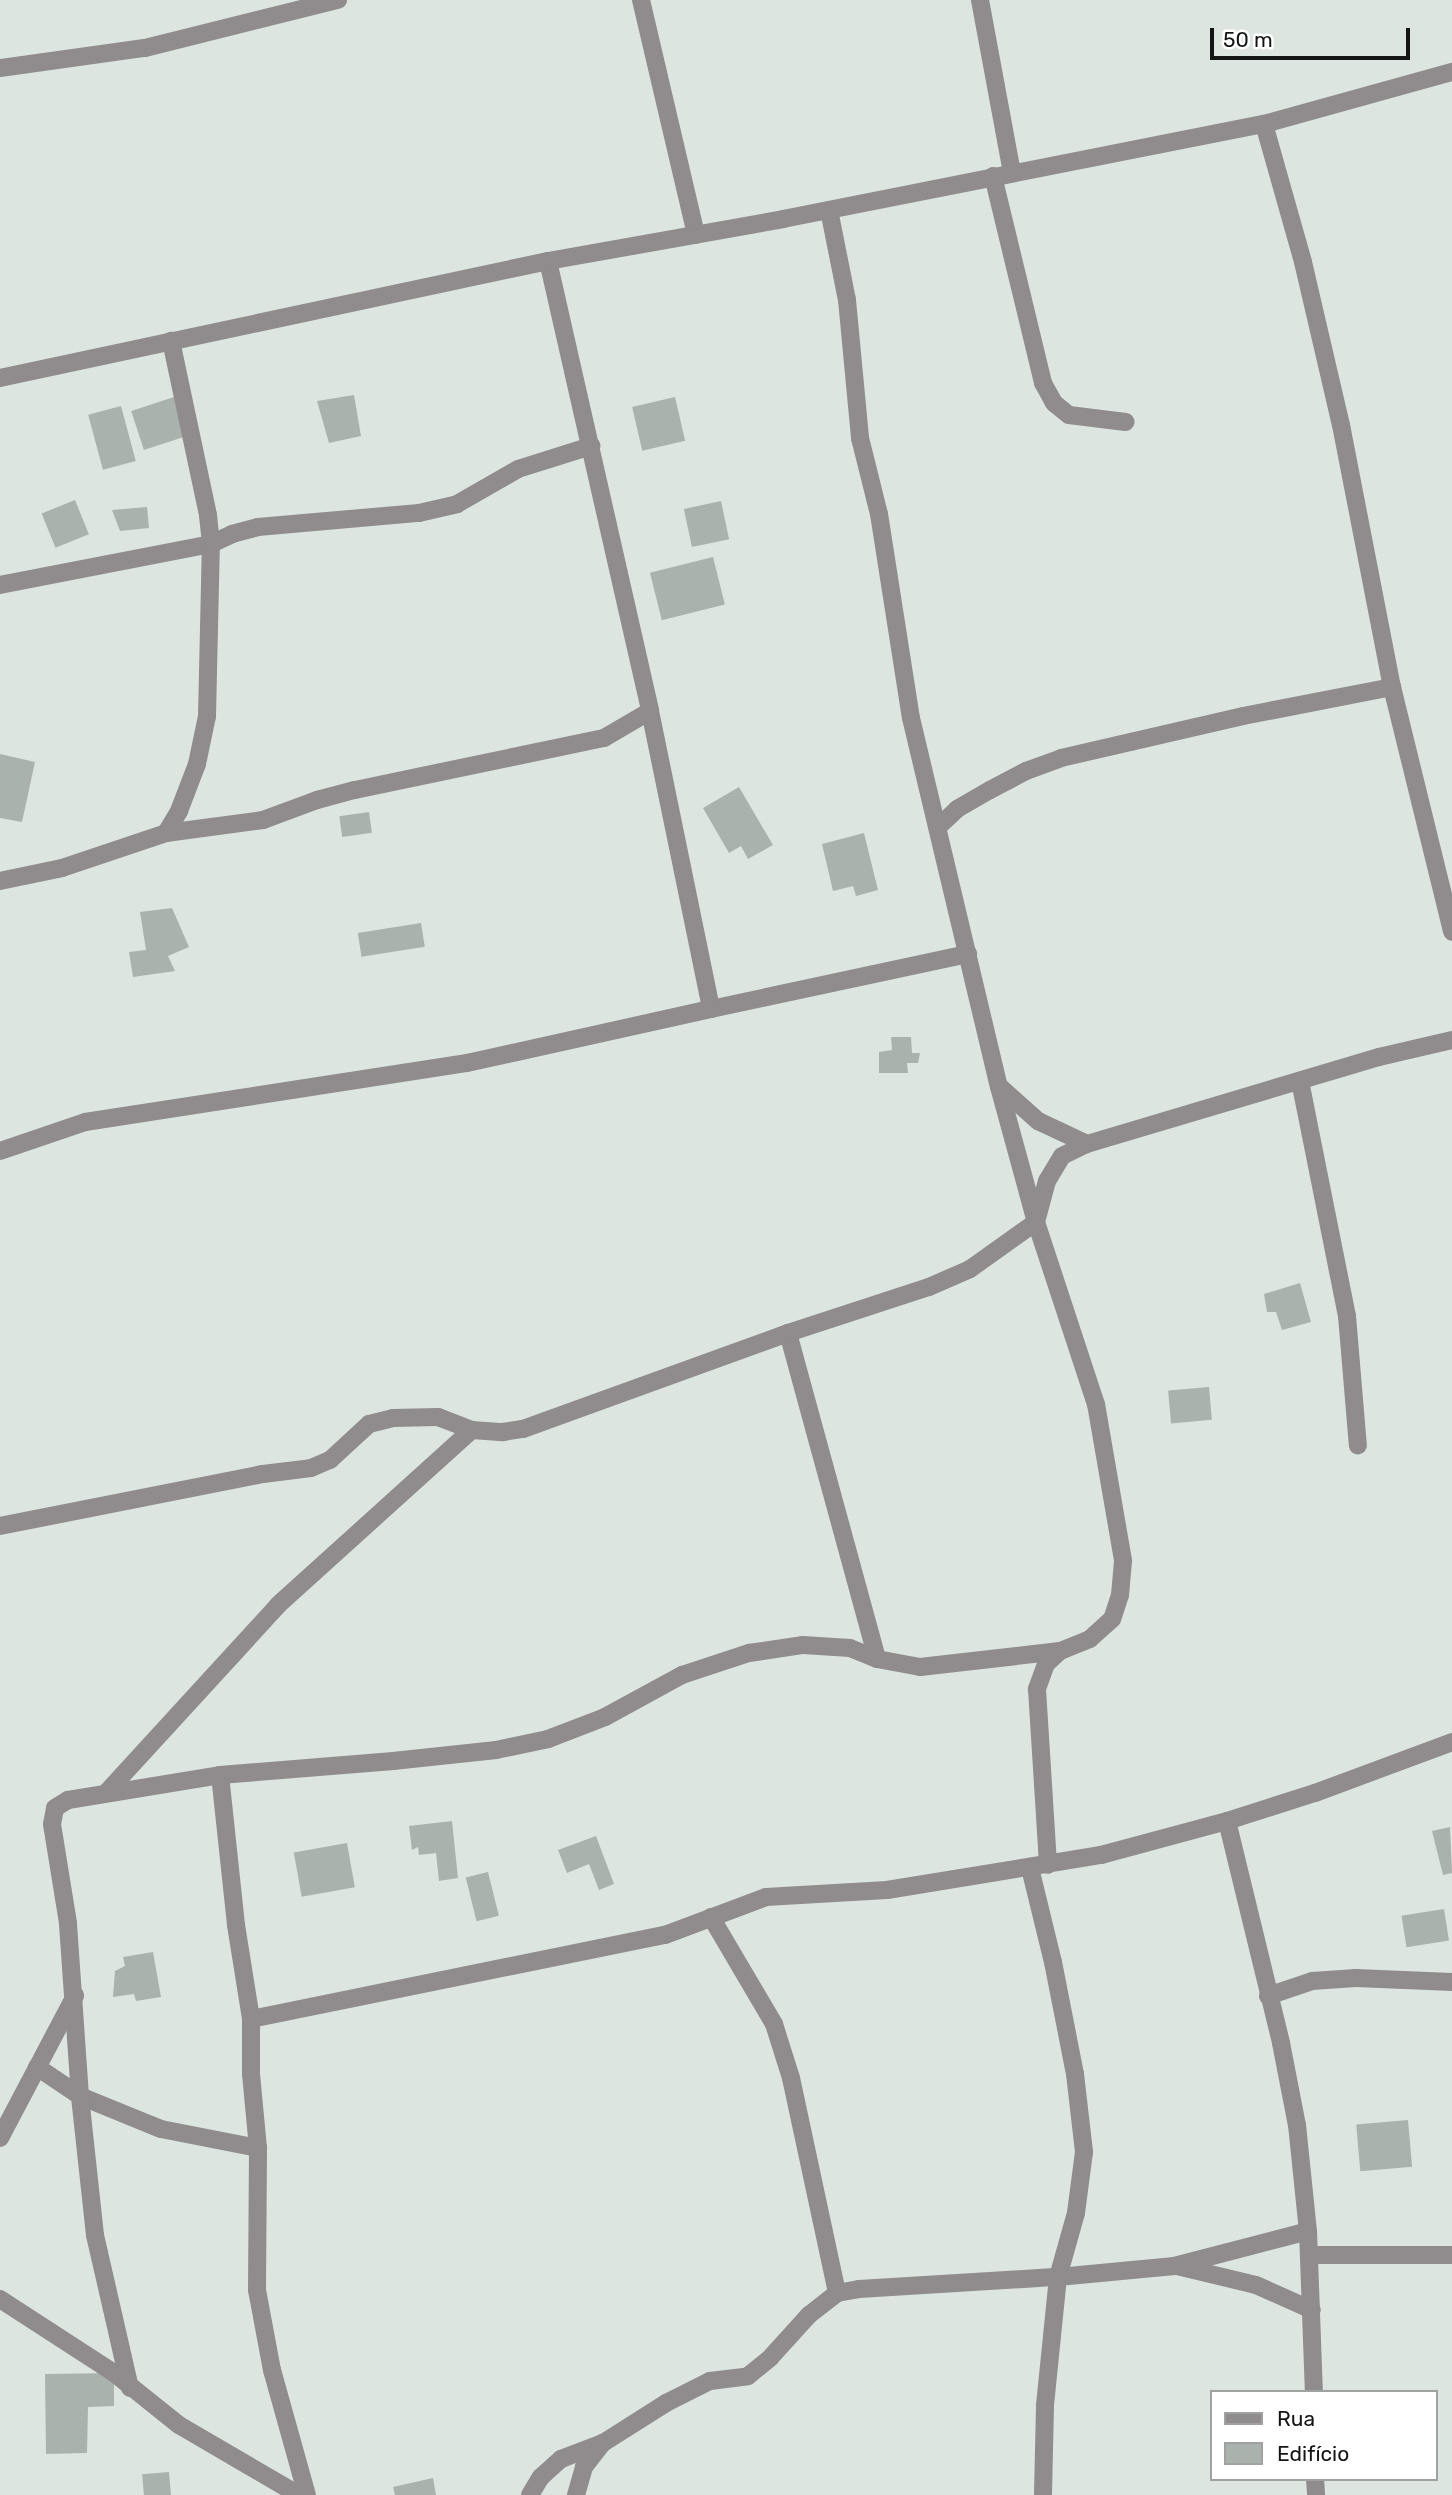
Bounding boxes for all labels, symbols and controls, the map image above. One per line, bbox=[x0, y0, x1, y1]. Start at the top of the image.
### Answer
scale bar bbox=[1214, 14, 1414, 58]
text: 50 m bbox=[1223, 27, 1273, 52]
legend bbox=[1210, 2390, 1438, 2481]
text: Rua bbox=[1277, 2406, 1315, 2431]
text: Edifício bbox=[1277, 2441, 1349, 2466]

